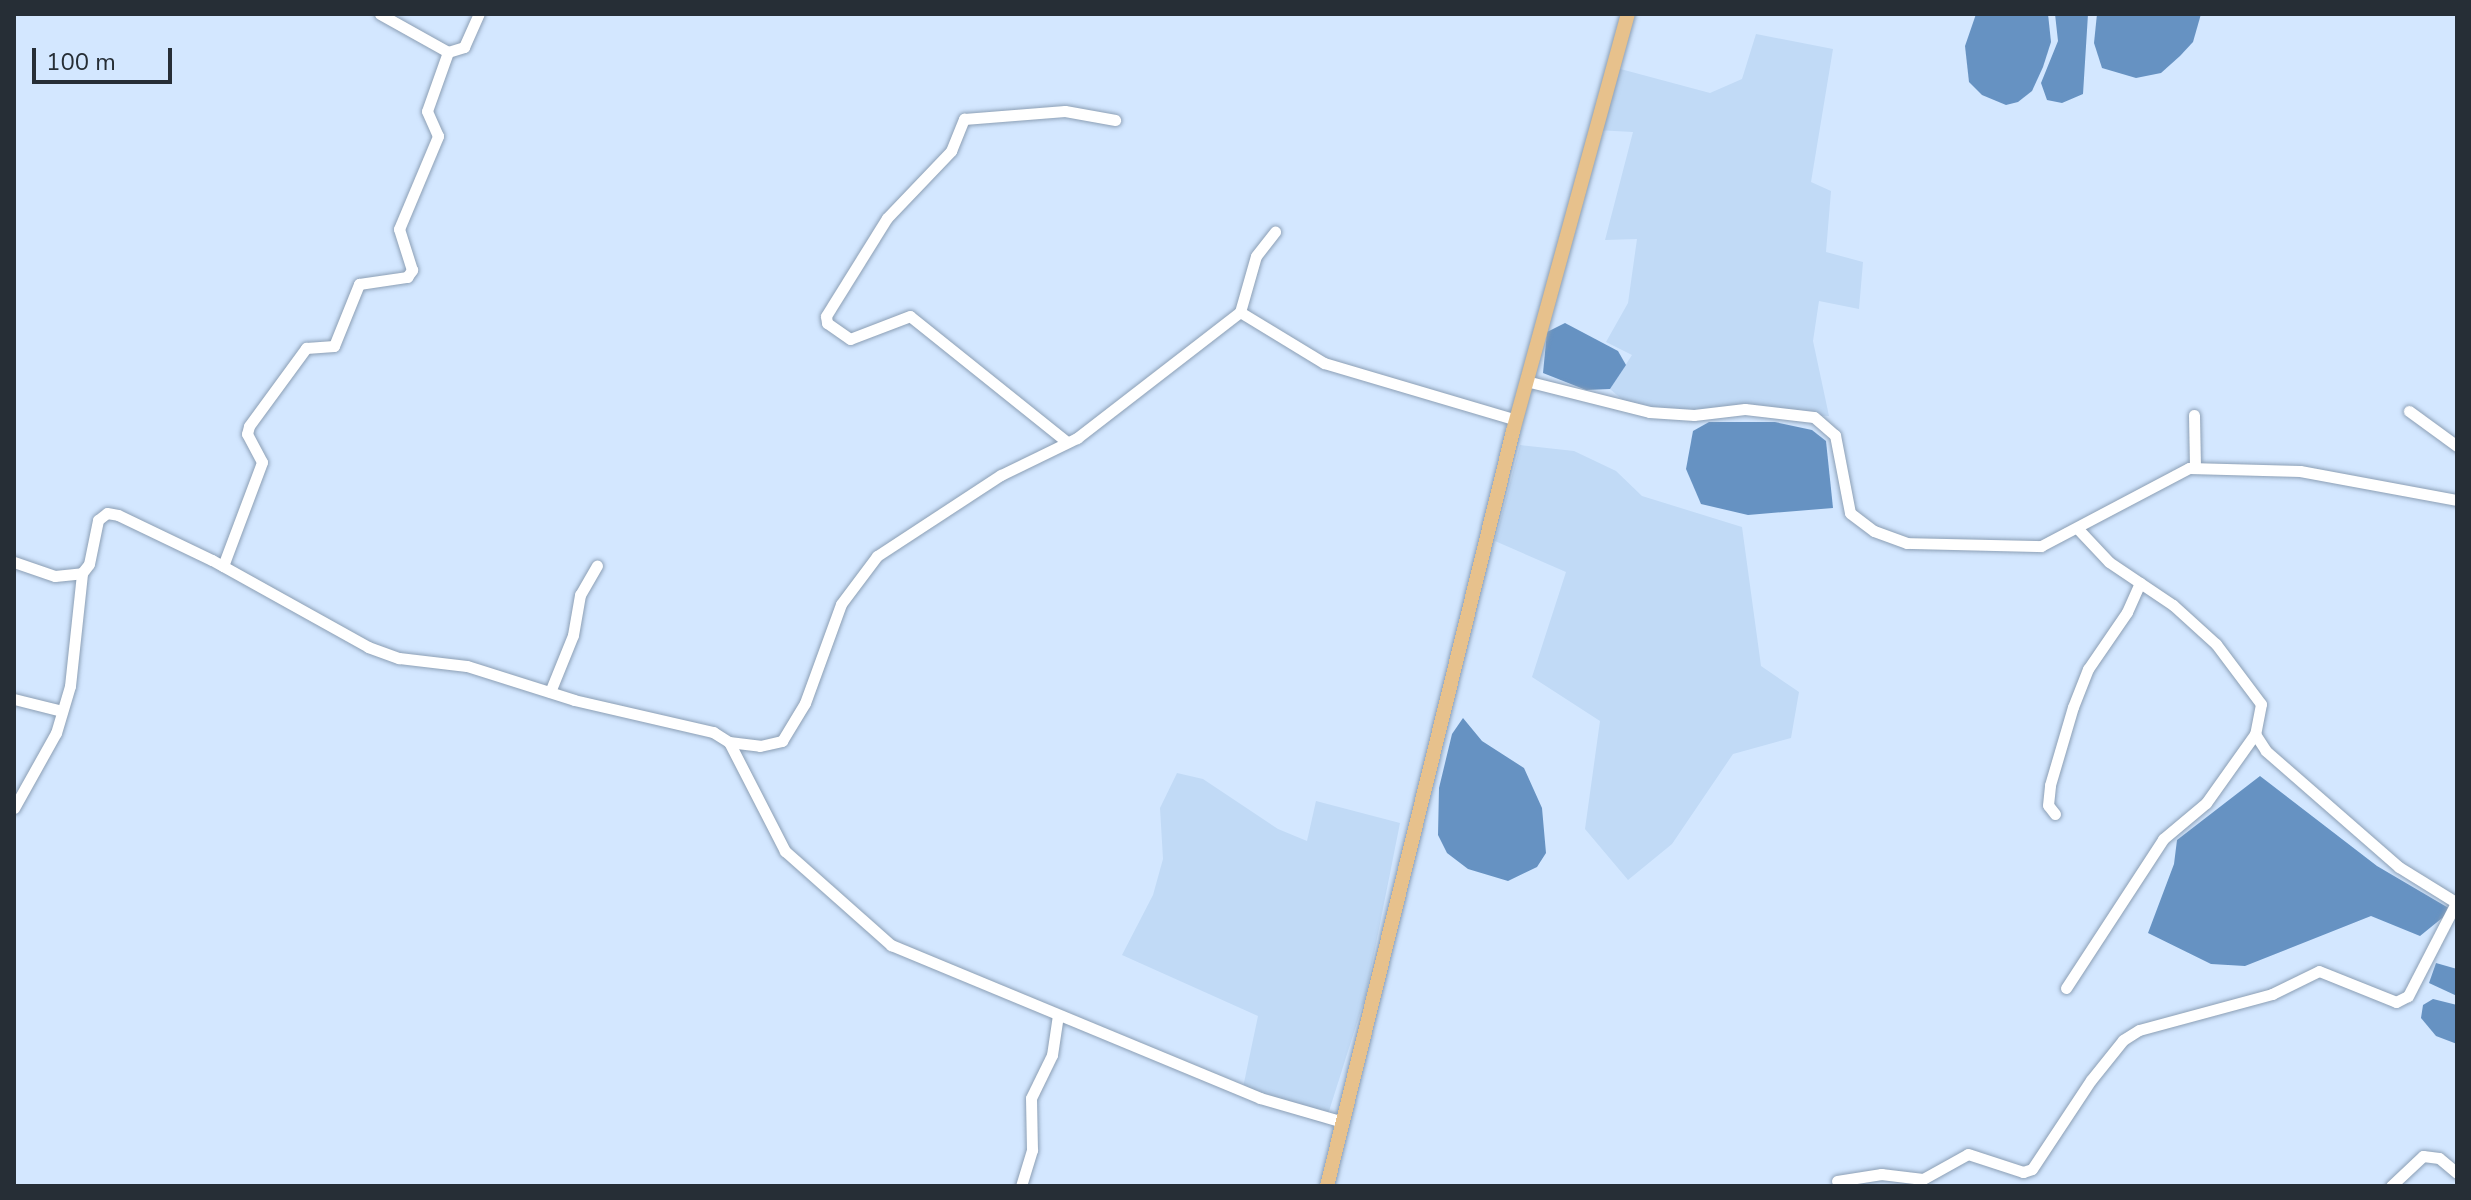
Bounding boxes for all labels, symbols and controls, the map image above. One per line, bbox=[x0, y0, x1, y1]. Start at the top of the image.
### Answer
scale bar bbox=[36, 32, 176, 82]
text: 100 m bbox=[46, 46, 116, 78]

